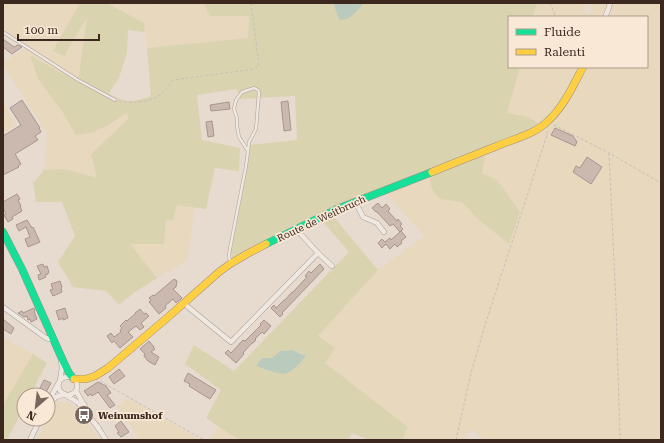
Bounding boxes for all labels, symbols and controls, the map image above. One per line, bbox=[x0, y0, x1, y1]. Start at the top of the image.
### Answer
scale bar bbox=[18, 16, 99, 42]
legend bbox=[508, 16, 648, 68]
text: 100 m bbox=[24, 23, 58, 37]
text: Fluide bbox=[544, 25, 581, 39]
text: Ralenti bbox=[544, 45, 585, 59]
street label: Route de Weitbruch bbox=[275, 193, 368, 244]
north arrow bbox=[16, 387, 56, 427]
bus stop icon: Weinumshof bbox=[73, 404, 95, 426]
text: N bbox=[24, 407, 38, 423]
place label: Weinumshof bbox=[98, 410, 163, 421]

